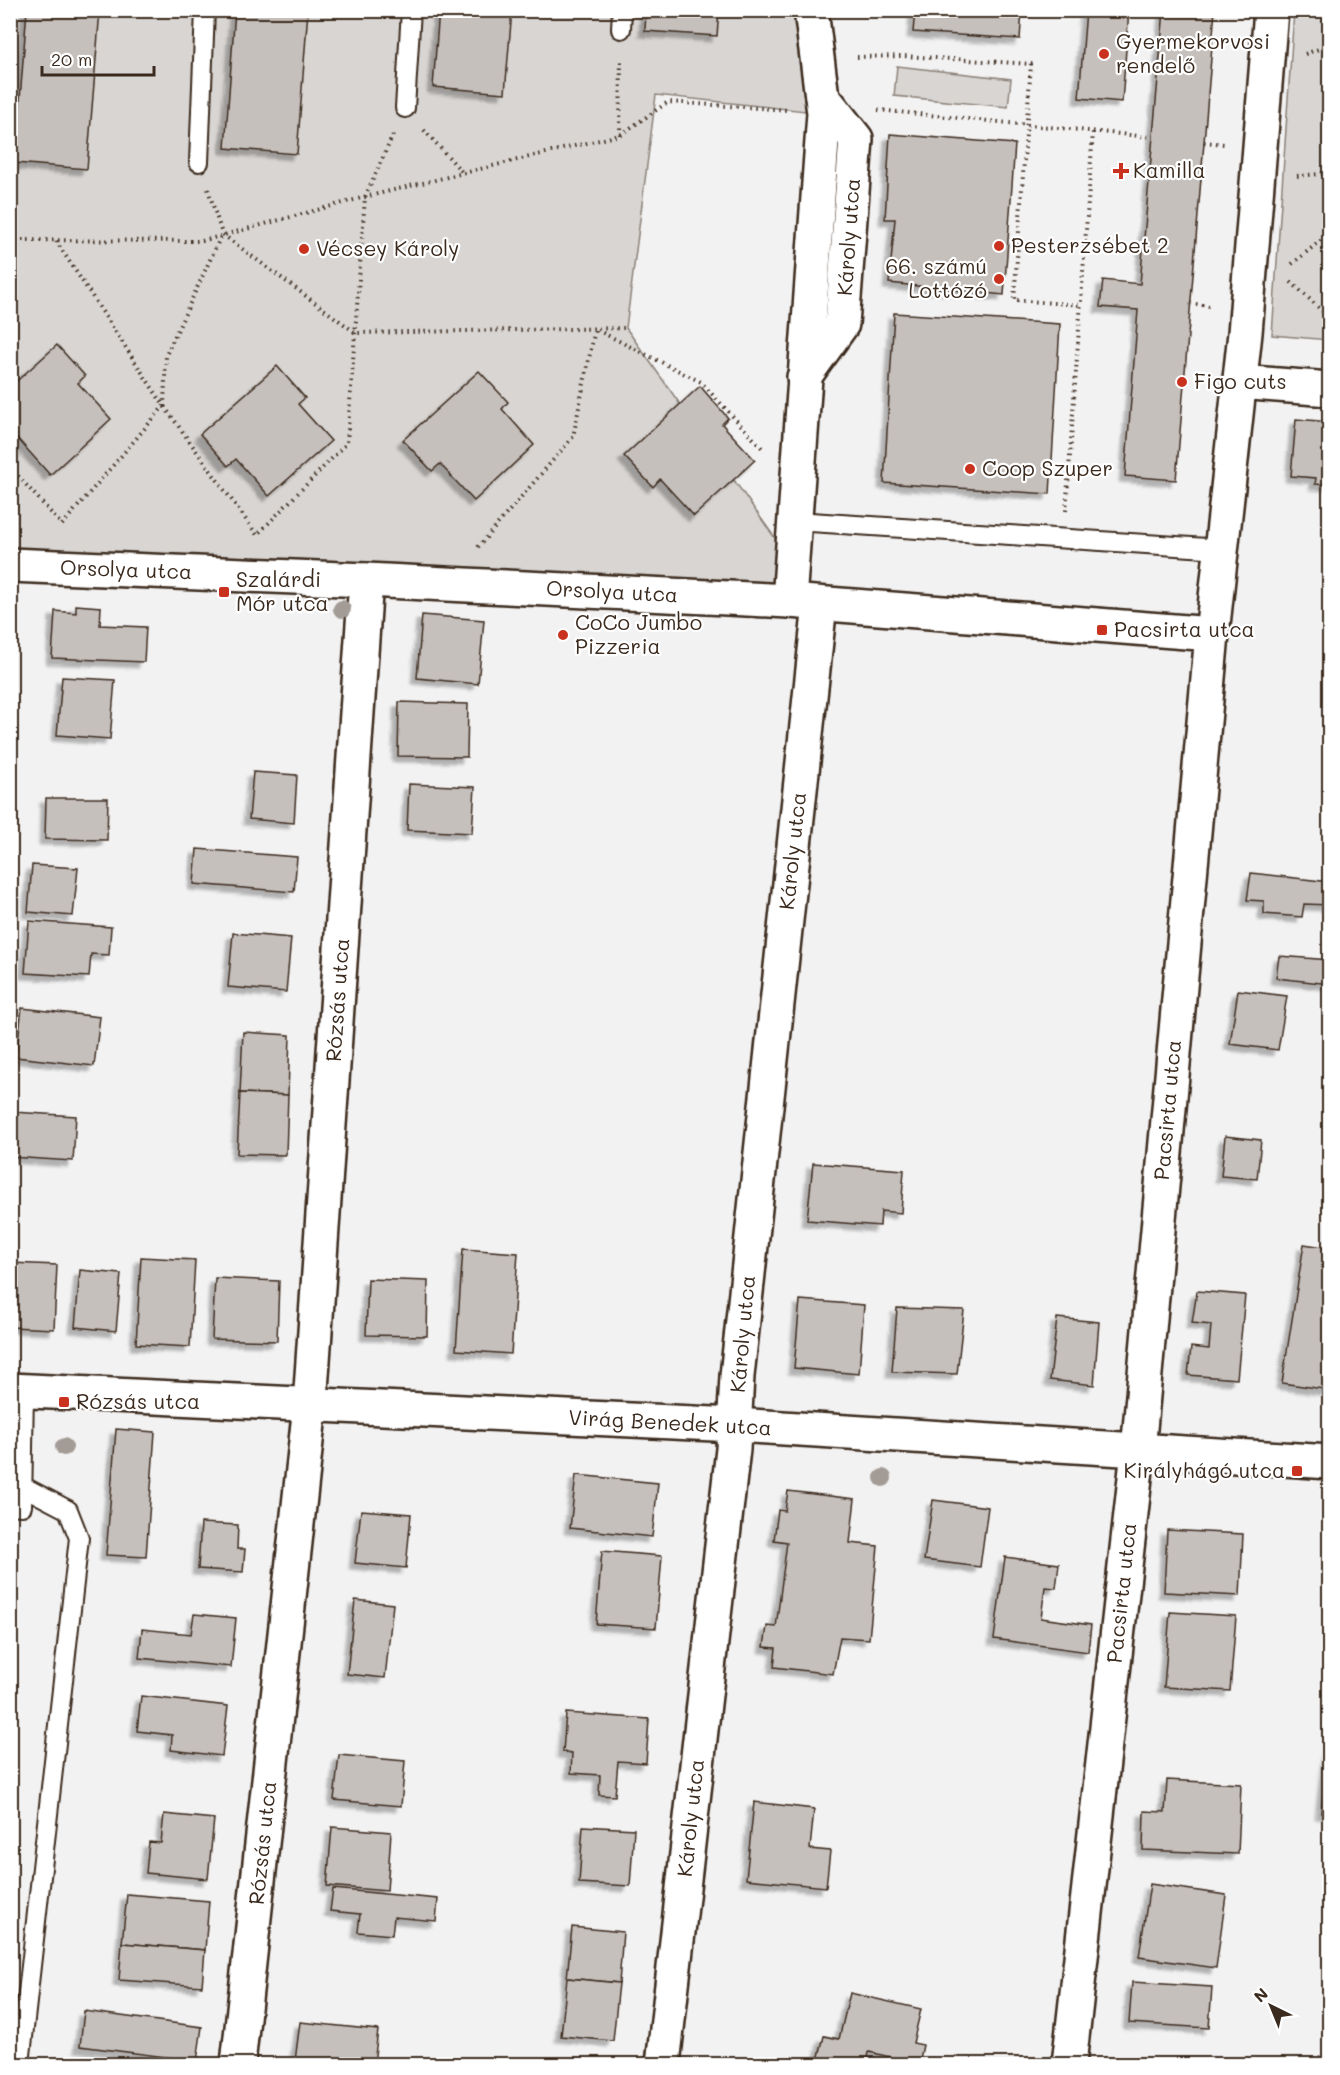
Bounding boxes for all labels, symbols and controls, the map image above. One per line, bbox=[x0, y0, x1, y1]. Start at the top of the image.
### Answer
place label: Gyermekorvosi rendelő bbox=[1116, 27, 1270, 78]
scale bar bbox=[42, 39, 154, 77]
text: 20 m bbox=[51, 47, 92, 71]
marker: Gyermekorvosi rendelő bbox=[1097, 47, 1111, 61]
place label: Kamilla bbox=[1133, 156, 1206, 183]
marker: Kamilla bbox=[1114, 164, 1128, 178]
street label: Károly utca bbox=[830, 177, 865, 297]
place label: Pesterzsébet 2 bbox=[1011, 231, 1169, 258]
place label: Vécsey Károly bbox=[316, 234, 459, 261]
marker: Pesterzsébet 2 bbox=[992, 239, 1006, 253]
marker: Vécsey Károly bbox=[297, 242, 311, 256]
place label: 66. számú Lottózó bbox=[886, 252, 987, 303]
marker: 66. számú Lottózó bbox=[992, 272, 1006, 286]
place label: Figo cuts bbox=[1194, 367, 1287, 394]
marker: Figo cuts bbox=[1175, 375, 1189, 389]
place label: Coop Szuper bbox=[982, 454, 1113, 481]
marker: Coop Szuper bbox=[963, 462, 977, 476]
street label: Orsolya utca bbox=[60, 553, 192, 584]
place label: Szalárdi Mór utca bbox=[236, 565, 329, 616]
street label: Orsolya utca bbox=[545, 574, 679, 607]
marker: Szalárdi Mór utca bbox=[217, 585, 231, 599]
place label: CoCo Jumbo Pizzeria bbox=[575, 608, 702, 659]
place label: Pacsirta utca bbox=[1114, 615, 1255, 642]
marker: Pacsirta utca bbox=[1095, 623, 1109, 637]
marker: CoCo Jumbo Pizzeria bbox=[556, 628, 570, 642]
street label: Károly utca bbox=[772, 791, 811, 911]
street label: Rózsás utca bbox=[319, 937, 354, 1063]
street label: Pacsirta utca bbox=[1147, 1039, 1186, 1181]
street label: Károly utca bbox=[723, 1274, 760, 1394]
place label: Rózsás utca bbox=[76, 1387, 200, 1414]
marker: Rózsás utca bbox=[57, 1395, 71, 1409]
street label: Virág Benedek utca bbox=[568, 1403, 772, 1440]
place label: Királyhágó utca bbox=[1124, 1456, 1285, 1483]
marker: Királyhágó utca bbox=[1290, 1464, 1304, 1478]
street label: Pacsirta utca bbox=[1100, 1521, 1141, 1664]
street label: Károly utca bbox=[670, 1758, 709, 1878]
street label: Rózsás utca bbox=[242, 1780, 281, 1906]
north arrow bbox=[1241, 1976, 1301, 2036]
text: N bbox=[1249, 1983, 1272, 2006]

